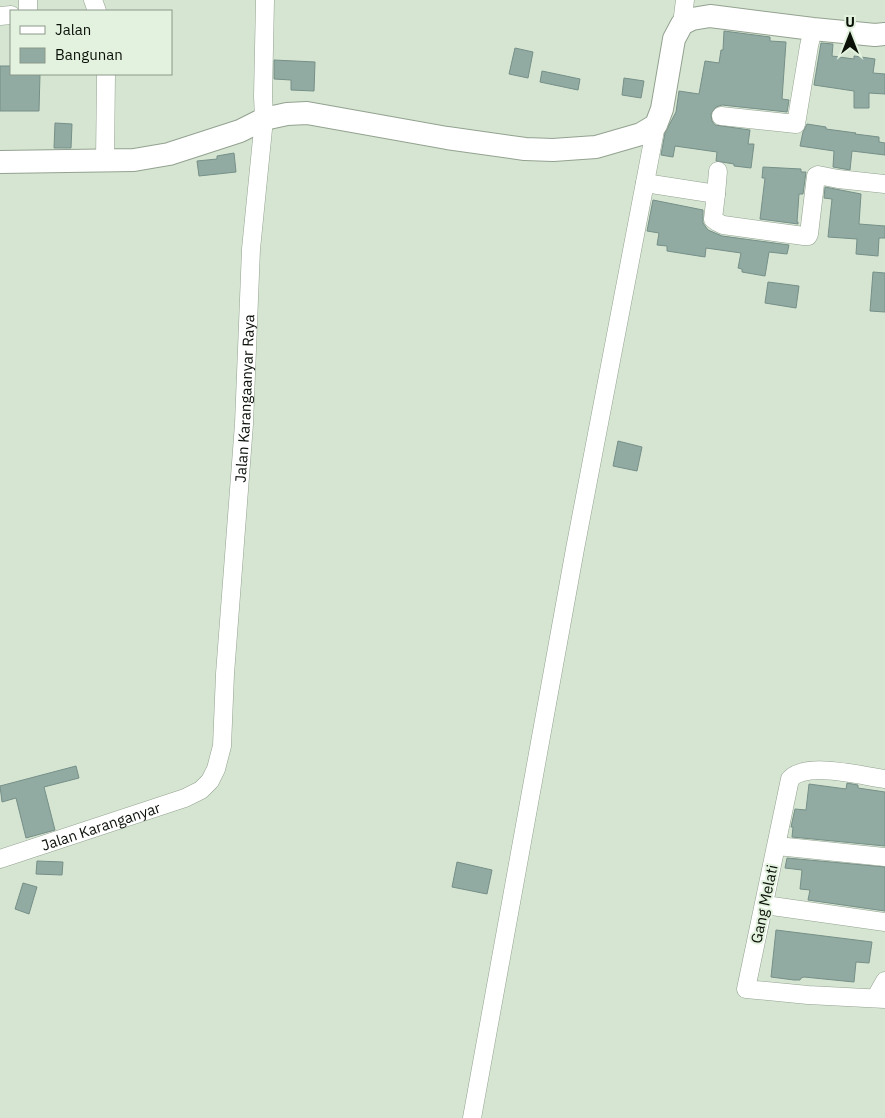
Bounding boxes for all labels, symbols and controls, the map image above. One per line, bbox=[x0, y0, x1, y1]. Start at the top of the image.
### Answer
legend bbox=[10, 10, 172, 75]
north arrow bbox=[825, 10, 875, 60]
text: U bbox=[845, 13, 855, 31]
text: Jalan bbox=[55, 20, 91, 39]
text: Bangunan bbox=[55, 45, 123, 64]
street label: Jalan Karangaanyar Raya bbox=[230, 314, 258, 483]
street label: Jalan Karanganyar bbox=[39, 797, 163, 854]
street label: Gang Melati bbox=[746, 863, 782, 945]

